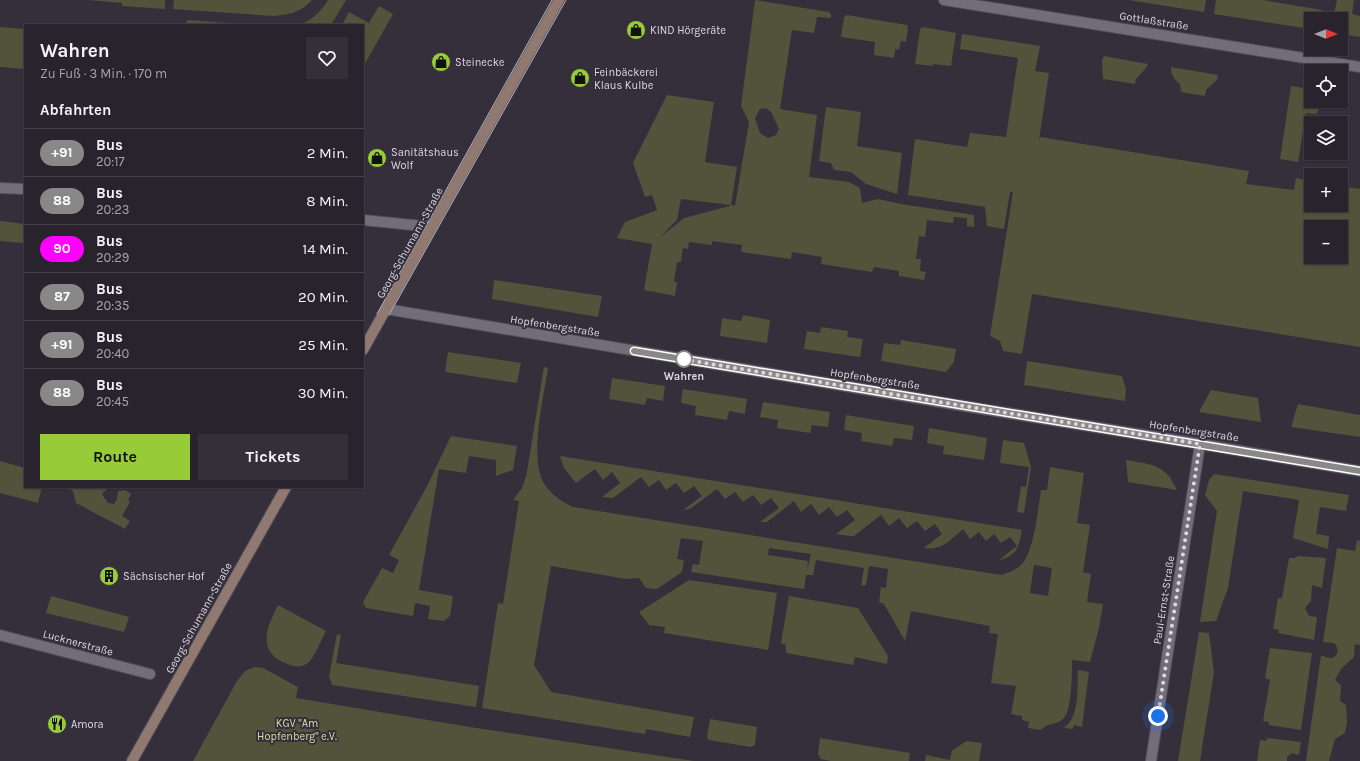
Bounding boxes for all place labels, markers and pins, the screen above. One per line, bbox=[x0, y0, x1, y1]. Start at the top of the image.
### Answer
shop icon: KIND Hörgeräte bbox=[625, 19, 647, 41]
place label: KIND Hörgeräte bbox=[650, 24, 726, 37]
shop icon: Steinecke bbox=[430, 51, 452, 73]
place label: Steinecke bbox=[455, 56, 505, 69]
place label: Feinbäckerei Klaus Kulbe bbox=[594, 66, 658, 92]
shop icon: Feinbäckerei Klaus Kulbe bbox=[569, 67, 591, 89]
place label: Sanitätshaus Wolf bbox=[391, 146, 459, 172]
shop icon: Sanitätshaus Wolf bbox=[366, 147, 388, 169]
marker: Wahren bbox=[675, 350, 693, 368]
place label: Wahren bbox=[664, 370, 704, 383]
building icon: Sächsischer Hof bbox=[98, 565, 120, 587]
place label: Sächsischer Hof bbox=[123, 570, 205, 583]
restaurant icon: Amora bbox=[46, 713, 68, 735]
place label: Amora bbox=[71, 718, 104, 731]

